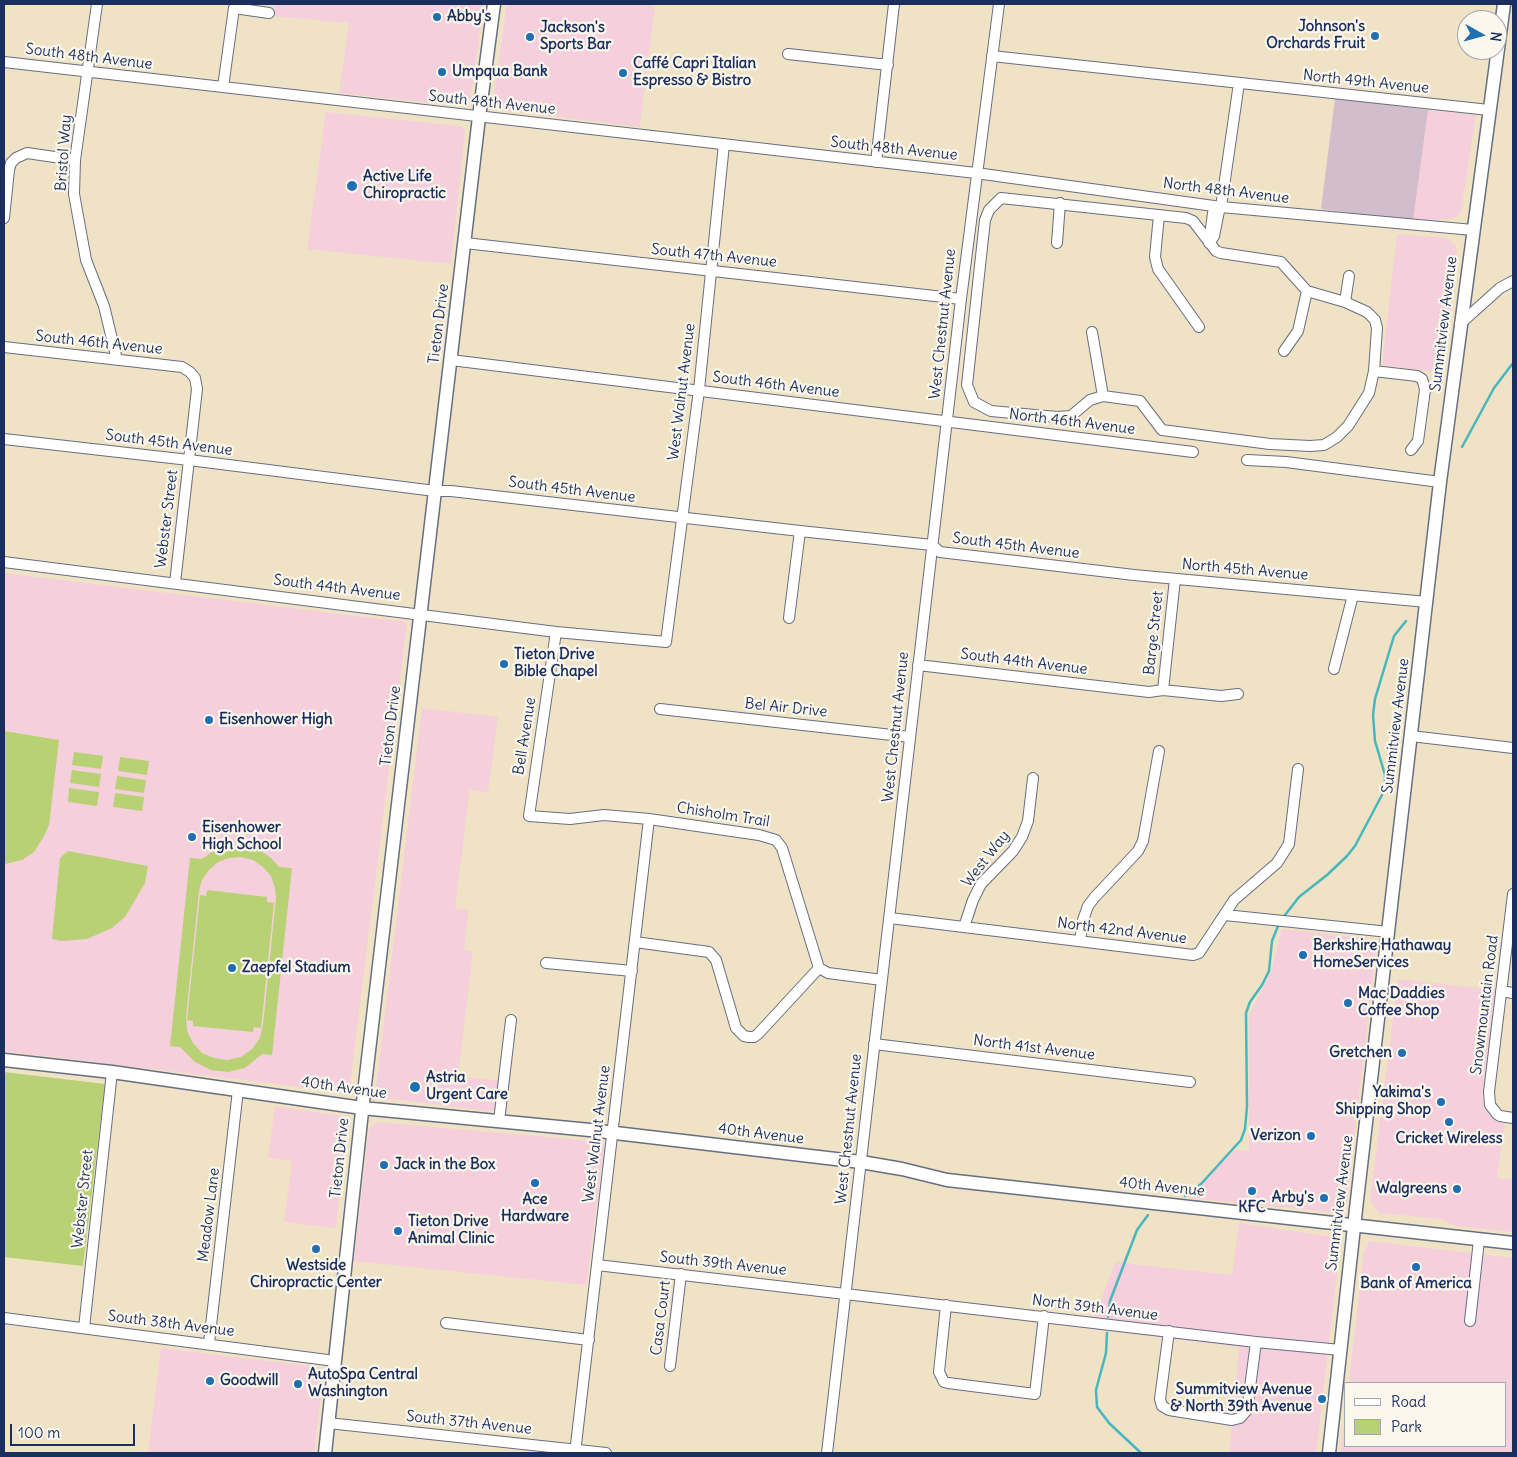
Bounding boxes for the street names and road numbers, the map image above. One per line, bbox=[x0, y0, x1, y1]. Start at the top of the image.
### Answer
street label: South 48th Avenue bbox=[25, 40, 153, 74]
street label: North 49th Avenue bbox=[1302, 66, 1430, 98]
street label: South 48th Avenue bbox=[428, 87, 556, 119]
street label: Bristol Way bbox=[52, 114, 76, 192]
street label: South 48th Avenue bbox=[830, 133, 958, 165]
street label: North 48th Avenue bbox=[1162, 174, 1290, 208]
street label: South 47th Avenue bbox=[650, 240, 778, 272]
street label: West Chestnut Avenue bbox=[926, 248, 960, 400]
street label: Summitview Avenue bbox=[1427, 255, 1461, 393]
street label: Tieton Drive bbox=[425, 283, 453, 365]
street label: West Walnut Avenue bbox=[665, 322, 699, 462]
street label: South 46th Avenue bbox=[35, 327, 163, 359]
street label: South 46th Avenue bbox=[712, 368, 840, 402]
street label: North 46th Avenue bbox=[1008, 405, 1136, 439]
street label: South 45th Avenue bbox=[105, 426, 233, 460]
street label: Webster Street bbox=[152, 469, 182, 569]
street label: South 45th Avenue bbox=[508, 473, 636, 507]
street label: South 45th Avenue bbox=[952, 529, 1080, 563]
street label: North 45th Avenue bbox=[1181, 556, 1309, 584]
street label: South 44th Avenue bbox=[273, 571, 401, 605]
street label: Barge Street bbox=[1141, 590, 1167, 676]
street label: South 44th Avenue bbox=[960, 645, 1088, 679]
street label: West Chestnut Avenue bbox=[879, 651, 913, 803]
street label: Summitview Avenue bbox=[1379, 657, 1413, 795]
street label: Tieton Drive bbox=[377, 685, 405, 767]
street label: Bel Air Drive bbox=[744, 695, 828, 721]
street label: Bell Avenue bbox=[510, 696, 540, 776]
street label: Chisholm Trail bbox=[675, 799, 771, 831]
street label: West Way bbox=[958, 827, 1014, 891]
street label: North 42nd Avenue bbox=[1056, 914, 1188, 948]
street label: Snowmountain Road bbox=[1468, 934, 1502, 1076]
street label: North 41st Avenue bbox=[972, 1032, 1096, 1064]
street label: West Chestnut Avenue bbox=[832, 1053, 866, 1205]
street label: West Walnut Avenue bbox=[580, 1064, 614, 1204]
street label: 40th Avenue bbox=[300, 1073, 388, 1103]
street label: Tieton Drive bbox=[327, 1117, 353, 1199]
street label: 40th Avenue bbox=[717, 1120, 805, 1148]
street label: Summitview Avenue bbox=[1323, 1134, 1357, 1272]
street label: Webster Street bbox=[69, 1149, 97, 1249]
street label: Meadow Lane bbox=[194, 1167, 224, 1263]
street label: 40th Avenue bbox=[1118, 1174, 1206, 1200]
street label: South 39th Avenue bbox=[659, 1248, 787, 1280]
street label: Casa Court bbox=[647, 1280, 675, 1356]
street label: North 39th Avenue bbox=[1031, 1291, 1159, 1325]
street label: South 38th Avenue bbox=[107, 1307, 235, 1341]
street label: South 37th Avenue bbox=[405, 1407, 533, 1439]

